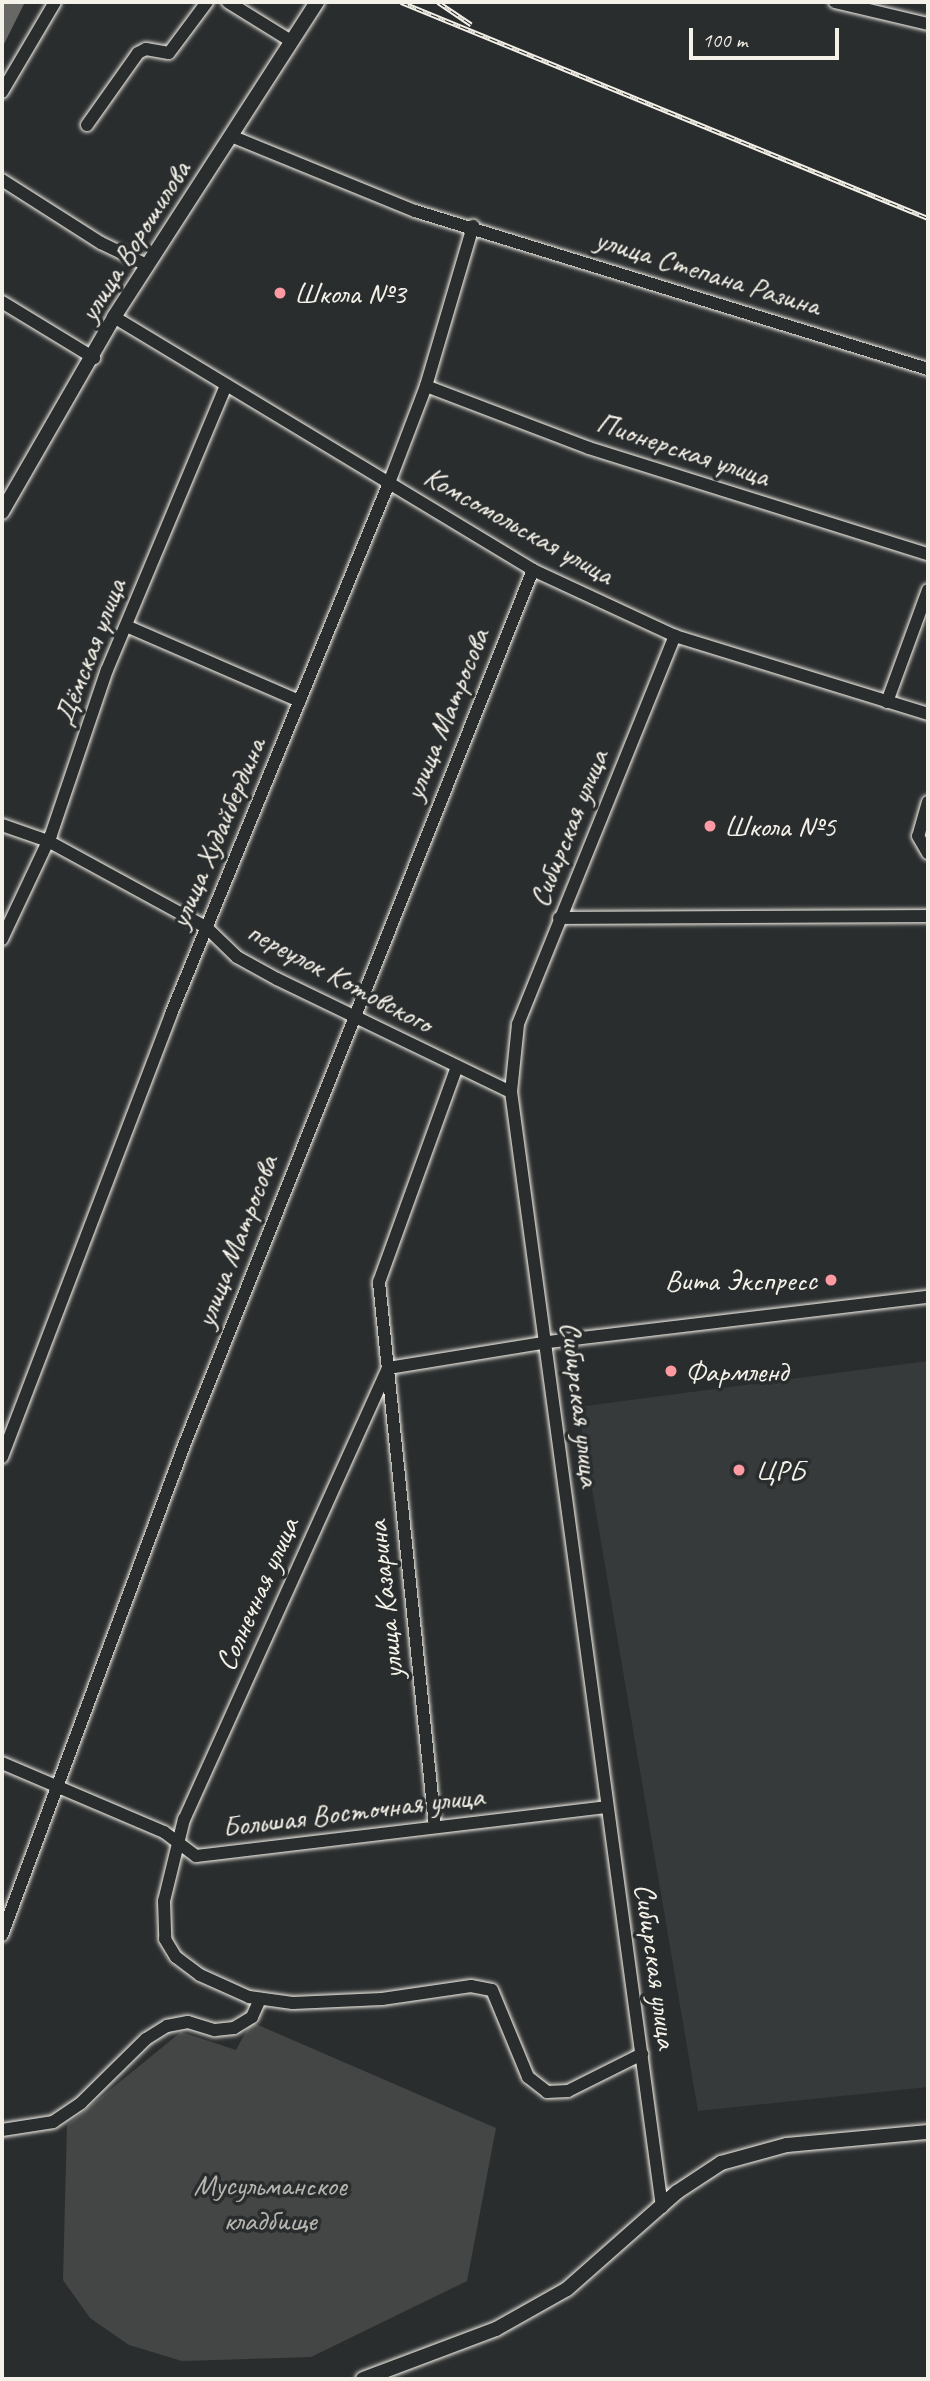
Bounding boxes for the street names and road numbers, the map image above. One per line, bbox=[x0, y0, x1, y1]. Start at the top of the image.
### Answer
street label: улица Ворошилова bbox=[70, 154, 198, 328]
street label: улица Степана Разина bbox=[592, 221, 824, 323]
street label: Пионерская улица bbox=[590, 404, 776, 494]
street label: Комсомольская улица bbox=[416, 457, 622, 593]
street label: Дёмская улица bbox=[44, 573, 134, 731]
street label: улица Матросова bbox=[395, 623, 497, 805]
street label: улица Худайбердина bbox=[161, 733, 273, 933]
street label: Сибирская улица bbox=[520, 743, 616, 913]
street label: переулок Котовского bbox=[243, 914, 437, 1040]
street label: улица Матросова bbox=[187, 1150, 285, 1332]
street label: Сибирская улица bbox=[553, 1318, 609, 1490]
street label: Солнечная улица bbox=[207, 1511, 307, 1677]
street label: улица Казарина bbox=[359, 1519, 411, 1681]
street label: Большая Восточная улица bbox=[219, 1777, 487, 1845]
street label: Сибирская улица bbox=[626, 1880, 686, 2052]

